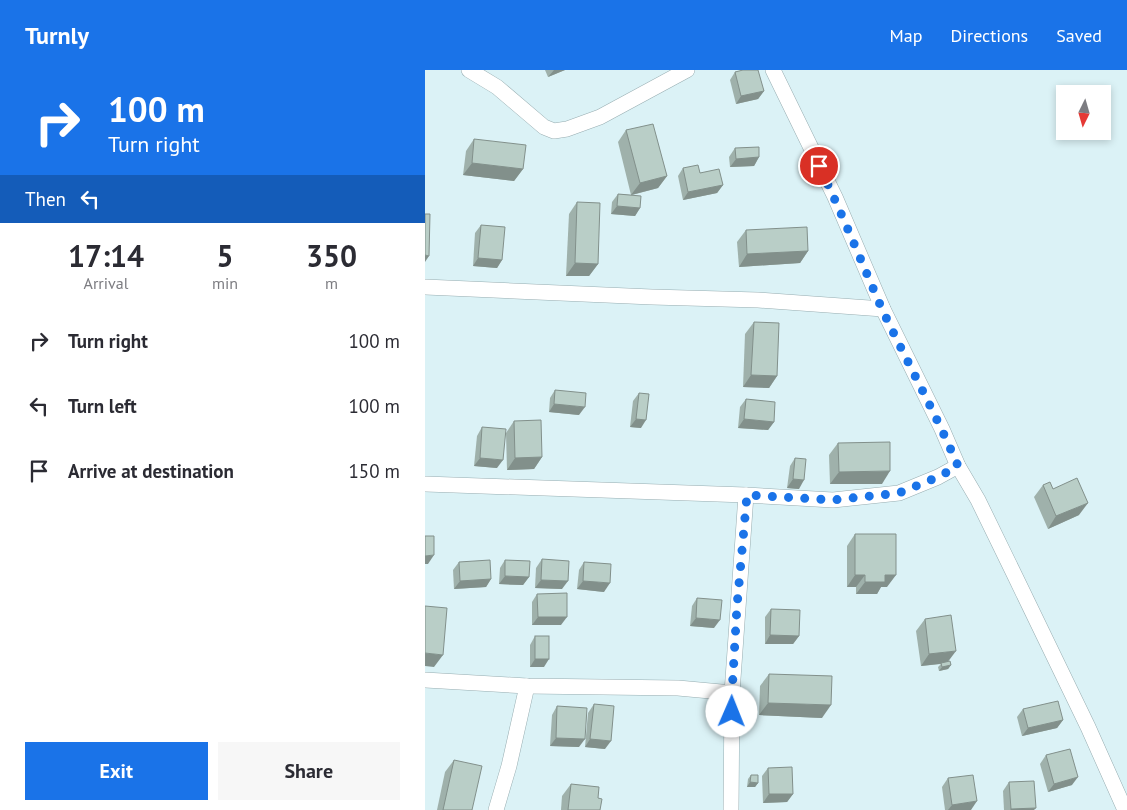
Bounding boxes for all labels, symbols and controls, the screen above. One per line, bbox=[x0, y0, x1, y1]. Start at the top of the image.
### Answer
text: Turnly bbox=[25, 20, 89, 51]
text: Map bbox=[890, 24, 922, 47]
text: Directions bbox=[950, 24, 1028, 47]
text: Saved bbox=[1056, 24, 1102, 47]
north arrow bbox=[1056, 85, 1111, 140]
map controls bbox=[1056, 85, 1111, 140]
text: 100 m bbox=[108, 86, 205, 132]
icon: right bbox=[25, 90, 90, 155]
text: Turn right bbox=[108, 130, 200, 158]
pin bbox=[798, 145, 840, 187]
icon: arrive bbox=[805, 152, 833, 180]
icon: left bbox=[76, 185, 104, 213]
text: Then bbox=[25, 187, 66, 211]
text: 17:14 bbox=[68, 236, 144, 275]
text: 5 bbox=[217, 236, 234, 275]
text: 350 bbox=[306, 236, 357, 275]
text: Arrival bbox=[84, 273, 128, 293]
text: min bbox=[212, 273, 238, 293]
text: m bbox=[325, 273, 338, 293]
icon: right bbox=[25, 327, 53, 355]
text: Turn right bbox=[68, 329, 148, 353]
text: 100 m bbox=[348, 329, 400, 353]
icon: left bbox=[25, 392, 53, 420]
text: Turn left bbox=[68, 394, 137, 418]
text: 100 m bbox=[348, 394, 400, 418]
icon: arrive bbox=[25, 457, 53, 485]
text: Arrive at destination bbox=[68, 459, 234, 483]
text: 150 m bbox=[348, 459, 400, 483]
position arrow bbox=[705, 685, 757, 737]
button: Exit bbox=[25, 742, 208, 800]
button: Share bbox=[218, 742, 400, 800]

